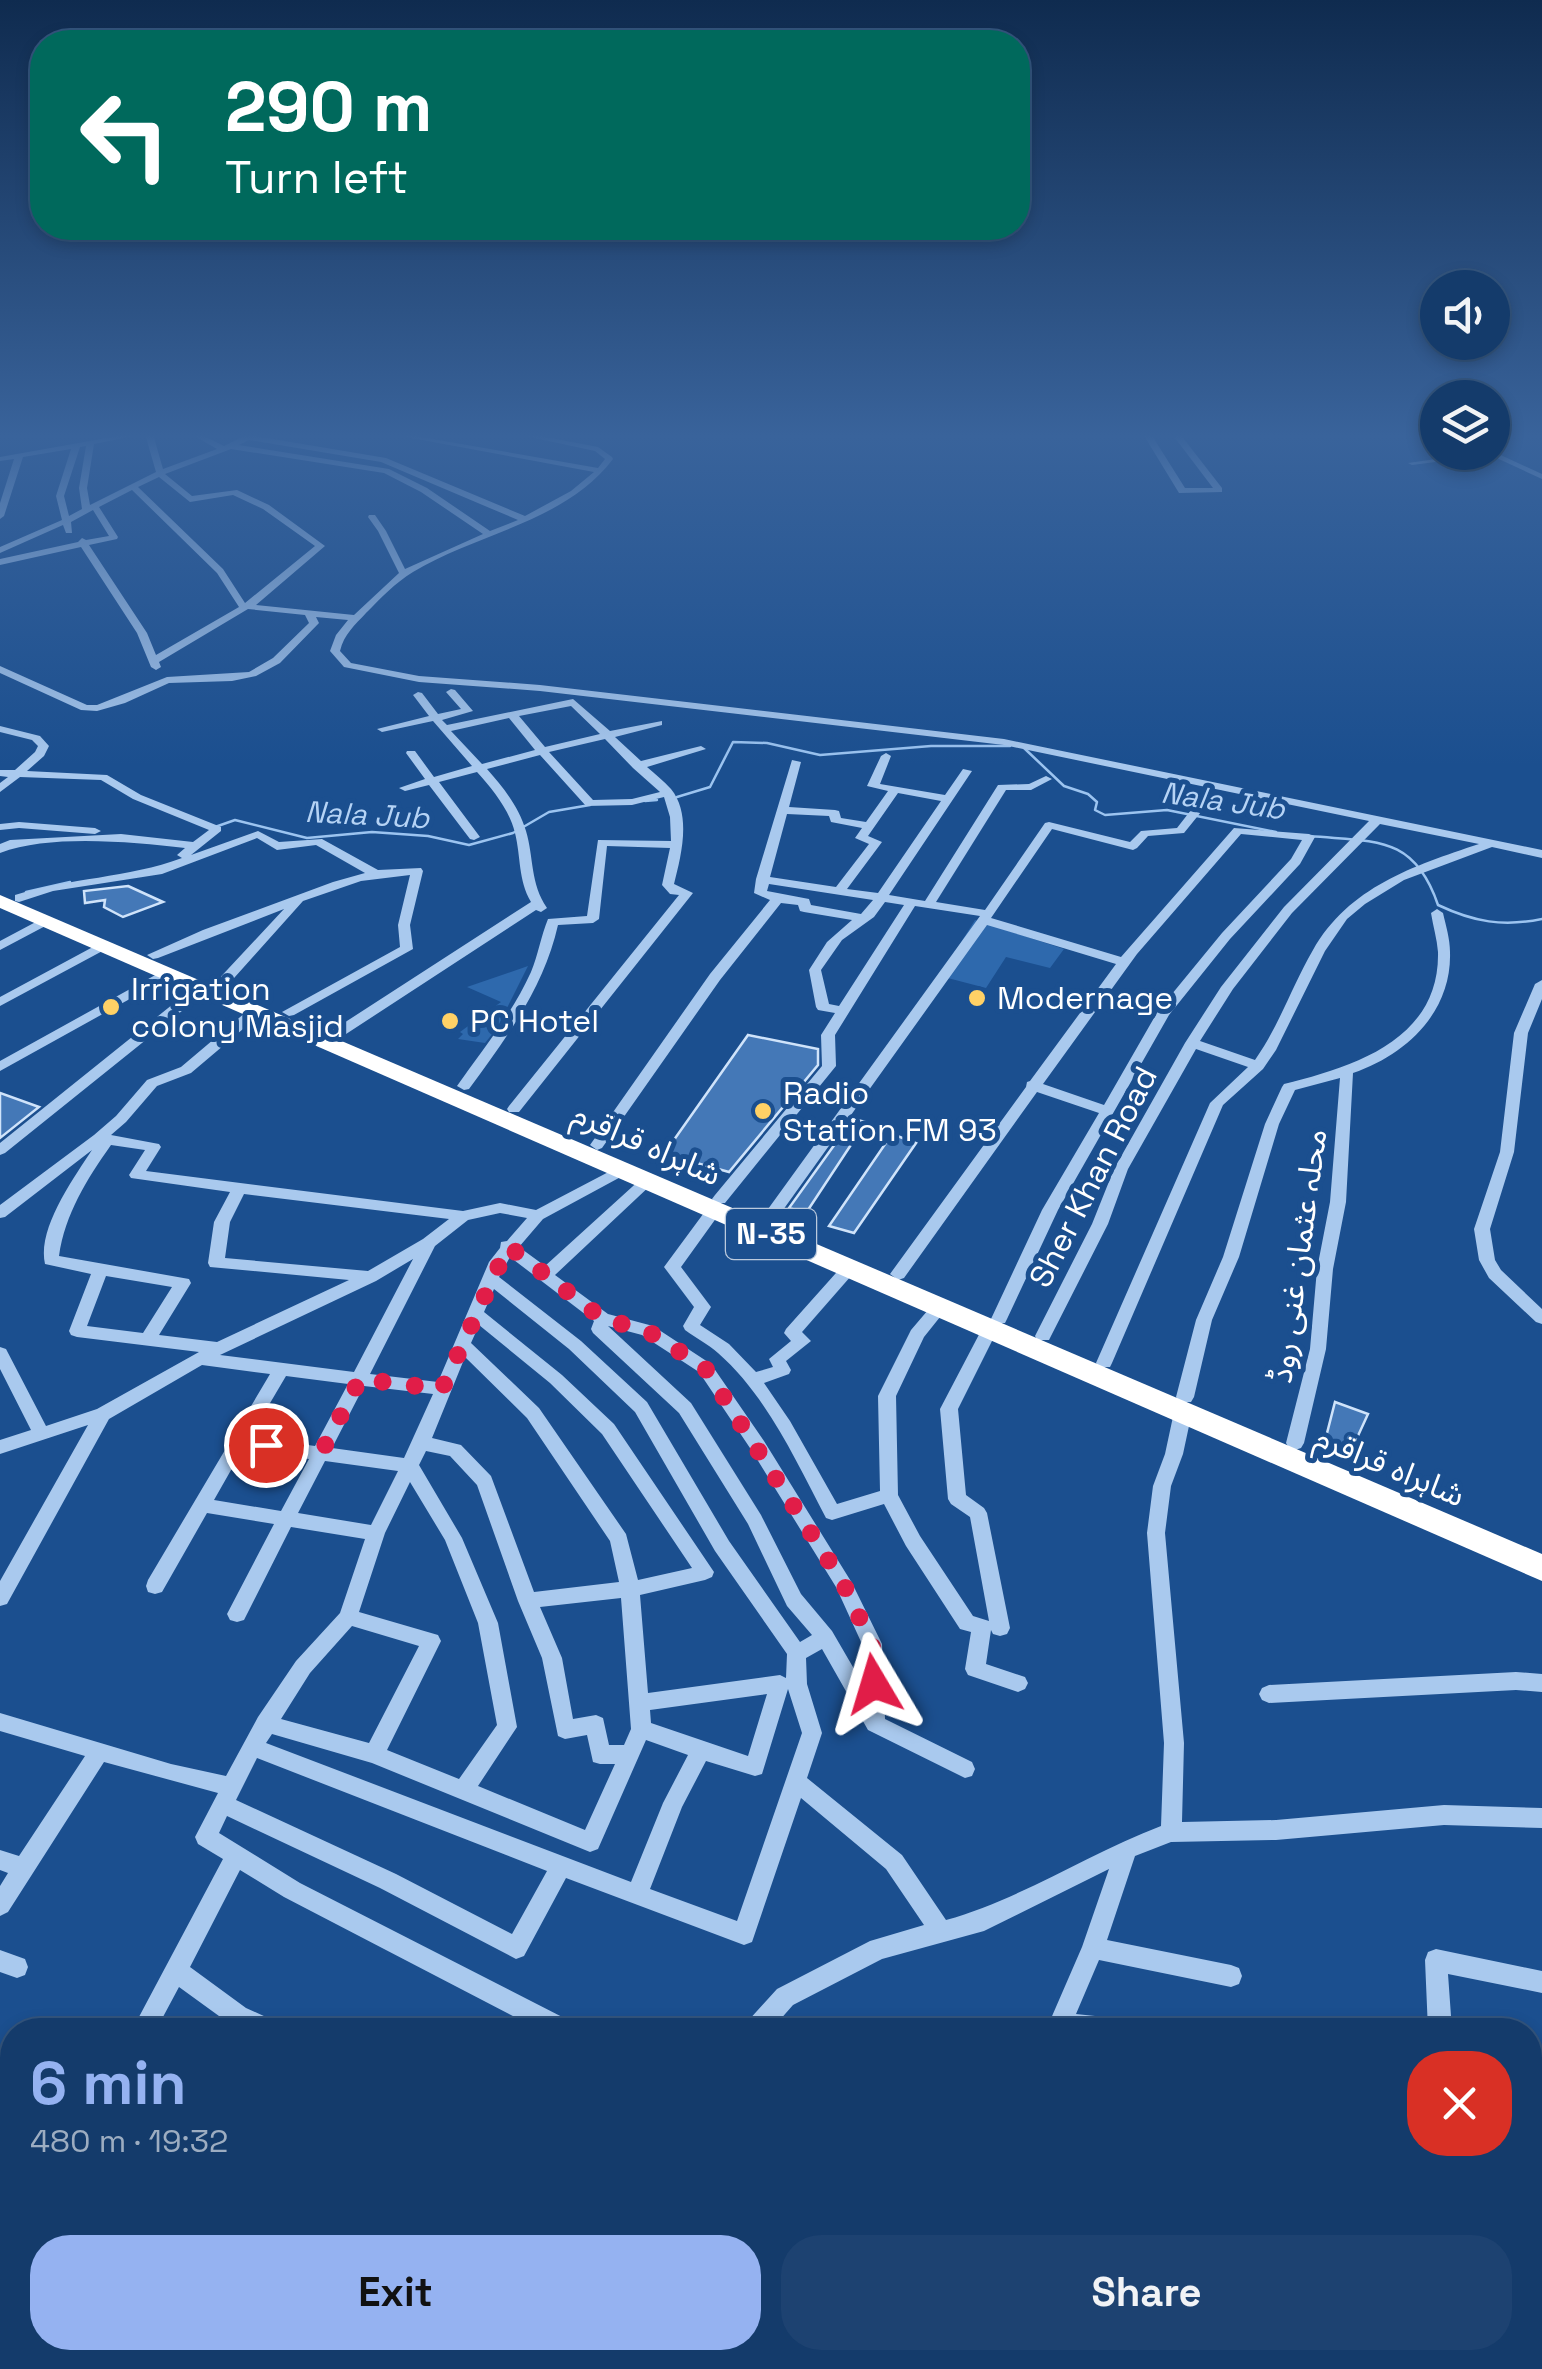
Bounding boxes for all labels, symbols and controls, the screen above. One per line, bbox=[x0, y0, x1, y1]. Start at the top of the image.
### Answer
text: 290 m bbox=[225, 62, 432, 151]
icon: left bbox=[60, 70, 190, 200]
text: Turn left bbox=[225, 149, 408, 206]
map controls bbox=[1420, 270, 1510, 470]
button: sound bbox=[1420, 270, 1510, 360]
button: layers bbox=[1420, 380, 1510, 470]
water label: Nala Jub bbox=[1159, 773, 1289, 829]
water label: Nala Jub bbox=[304, 792, 432, 837]
place label: Irrigation colony Masjid bbox=[131, 969, 344, 1046]
place label: Modernage bbox=[997, 978, 1173, 1018]
marker: Modernage bbox=[966, 987, 988, 1009]
marker: Irrigation colony Masjid bbox=[100, 996, 122, 1018]
place label: PC Hotel bbox=[470, 1001, 599, 1041]
marker: PC Hotel bbox=[439, 1010, 461, 1032]
street label: Sher Khan Road bbox=[1020, 1060, 1166, 1294]
place label: Radio Station FM 93 bbox=[783, 1073, 997, 1150]
street label: شاہراہ قراقرم bbox=[565, 1093, 728, 1198]
marker: Radio Station FM 93 bbox=[752, 1100, 774, 1122]
street label: محلہ عثمان غنی روڈ bbox=[1260, 1126, 1336, 1386]
road number: N-35 bbox=[726, 1209, 816, 1259]
pin bbox=[224, 1403, 309, 1488]
street label: شاہراہ قراقرم bbox=[1308, 1417, 1471, 1519]
icon: arrive bbox=[239, 1418, 294, 1473]
position arrow bbox=[822, 1632, 926, 1736]
text: 6 min bbox=[30, 2045, 186, 2122]
button: close bbox=[1407, 2051, 1512, 2156]
text: 480 m · 19:32 bbox=[30, 2121, 228, 2161]
button: Exit bbox=[30, 2235, 761, 2350]
button: Share bbox=[781, 2235, 1512, 2350]

